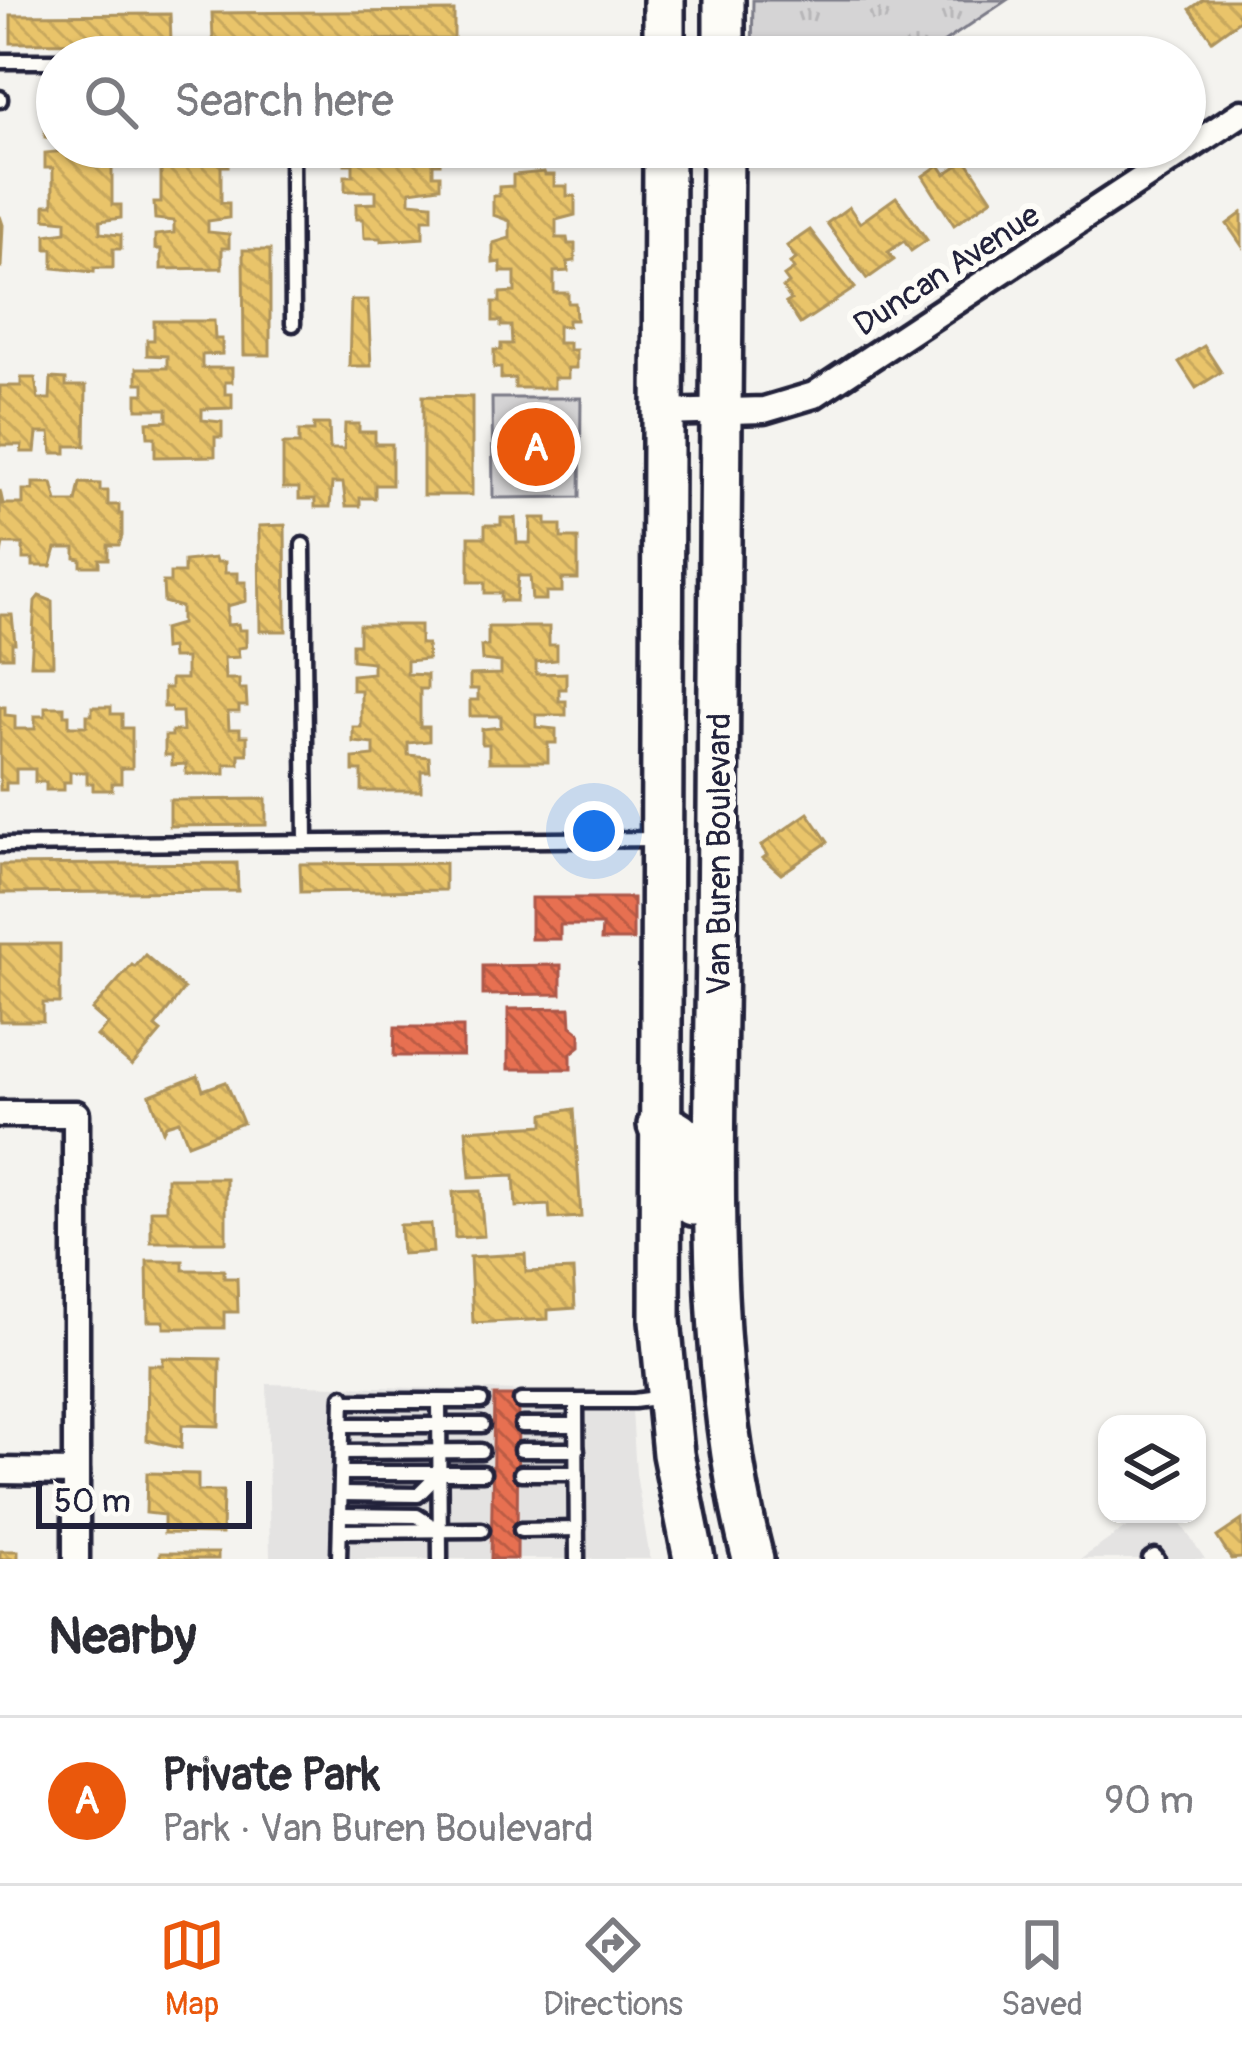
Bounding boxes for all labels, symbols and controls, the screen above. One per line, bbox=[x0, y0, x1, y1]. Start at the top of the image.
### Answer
search box bbox=[36, 36, 1206, 168]
icon: search bbox=[78, 69, 144, 135]
text: Search here bbox=[174, 74, 394, 130]
street label: Duncan Avenue bbox=[846, 195, 1048, 346]
pin: A bbox=[497, 402, 575, 492]
street label: Van Buren Boulevard bbox=[699, 713, 740, 995]
your location bbox=[564, 801, 624, 861]
map controls bbox=[1098, 1415, 1206, 1523]
button: layers bbox=[1098, 1415, 1206, 1523]
scale bar bbox=[36, 1475, 252, 1528]
text: 50 m bbox=[54, 1481, 131, 1522]
text: Nearby bbox=[48, 1605, 196, 1669]
text: Private Park bbox=[162, 1748, 380, 1804]
text: A bbox=[74, 1776, 100, 1825]
text: 90 m bbox=[1104, 1776, 1194, 1825]
text: Park · Van Buren Boulevard bbox=[162, 1804, 594, 1853]
tab: Map bbox=[159, 1912, 225, 2025]
tab: Directions bbox=[543, 1912, 683, 2025]
tab: Saved bbox=[1001, 1912, 1083, 2025]

